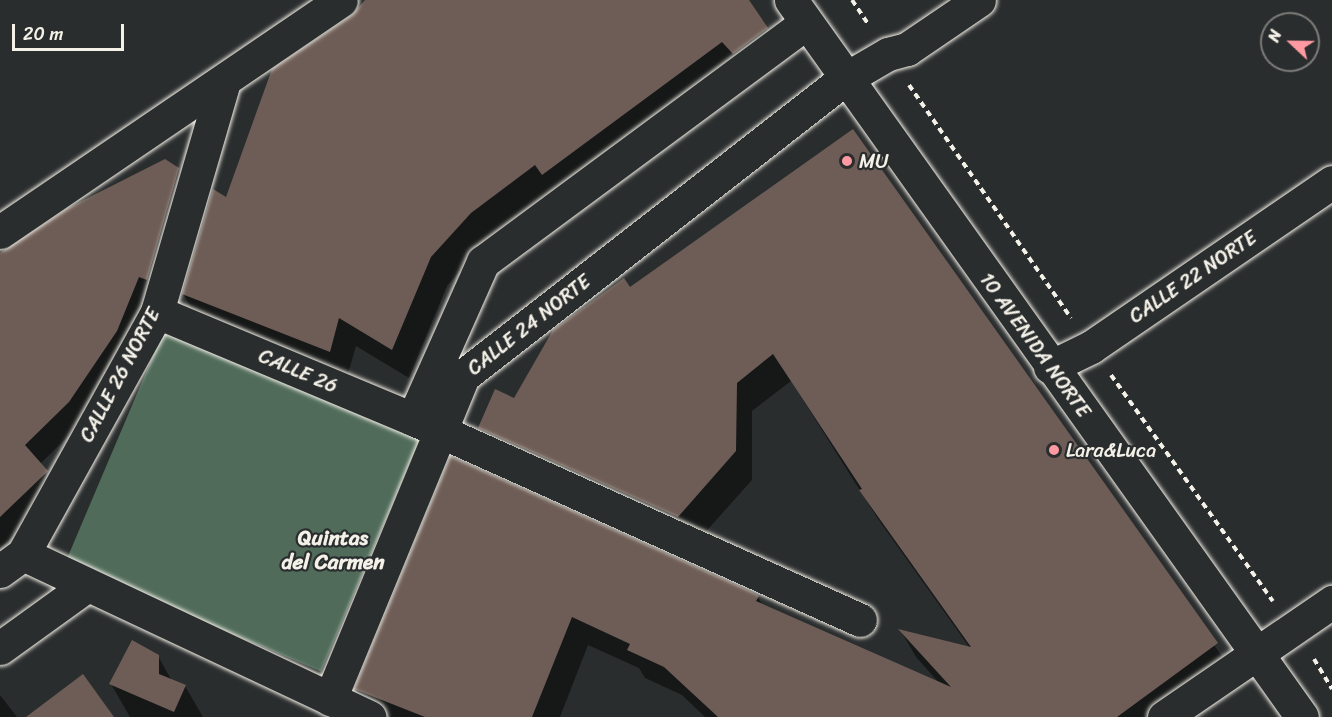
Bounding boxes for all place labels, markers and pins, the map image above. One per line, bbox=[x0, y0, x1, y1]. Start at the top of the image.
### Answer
place label: MU bbox=[859, 149, 889, 173]
marker: MU bbox=[840, 154, 854, 168]
place label: Lara&Luca bbox=[1066, 438, 1156, 462]
marker: Lara&Luca bbox=[1047, 443, 1061, 457]

